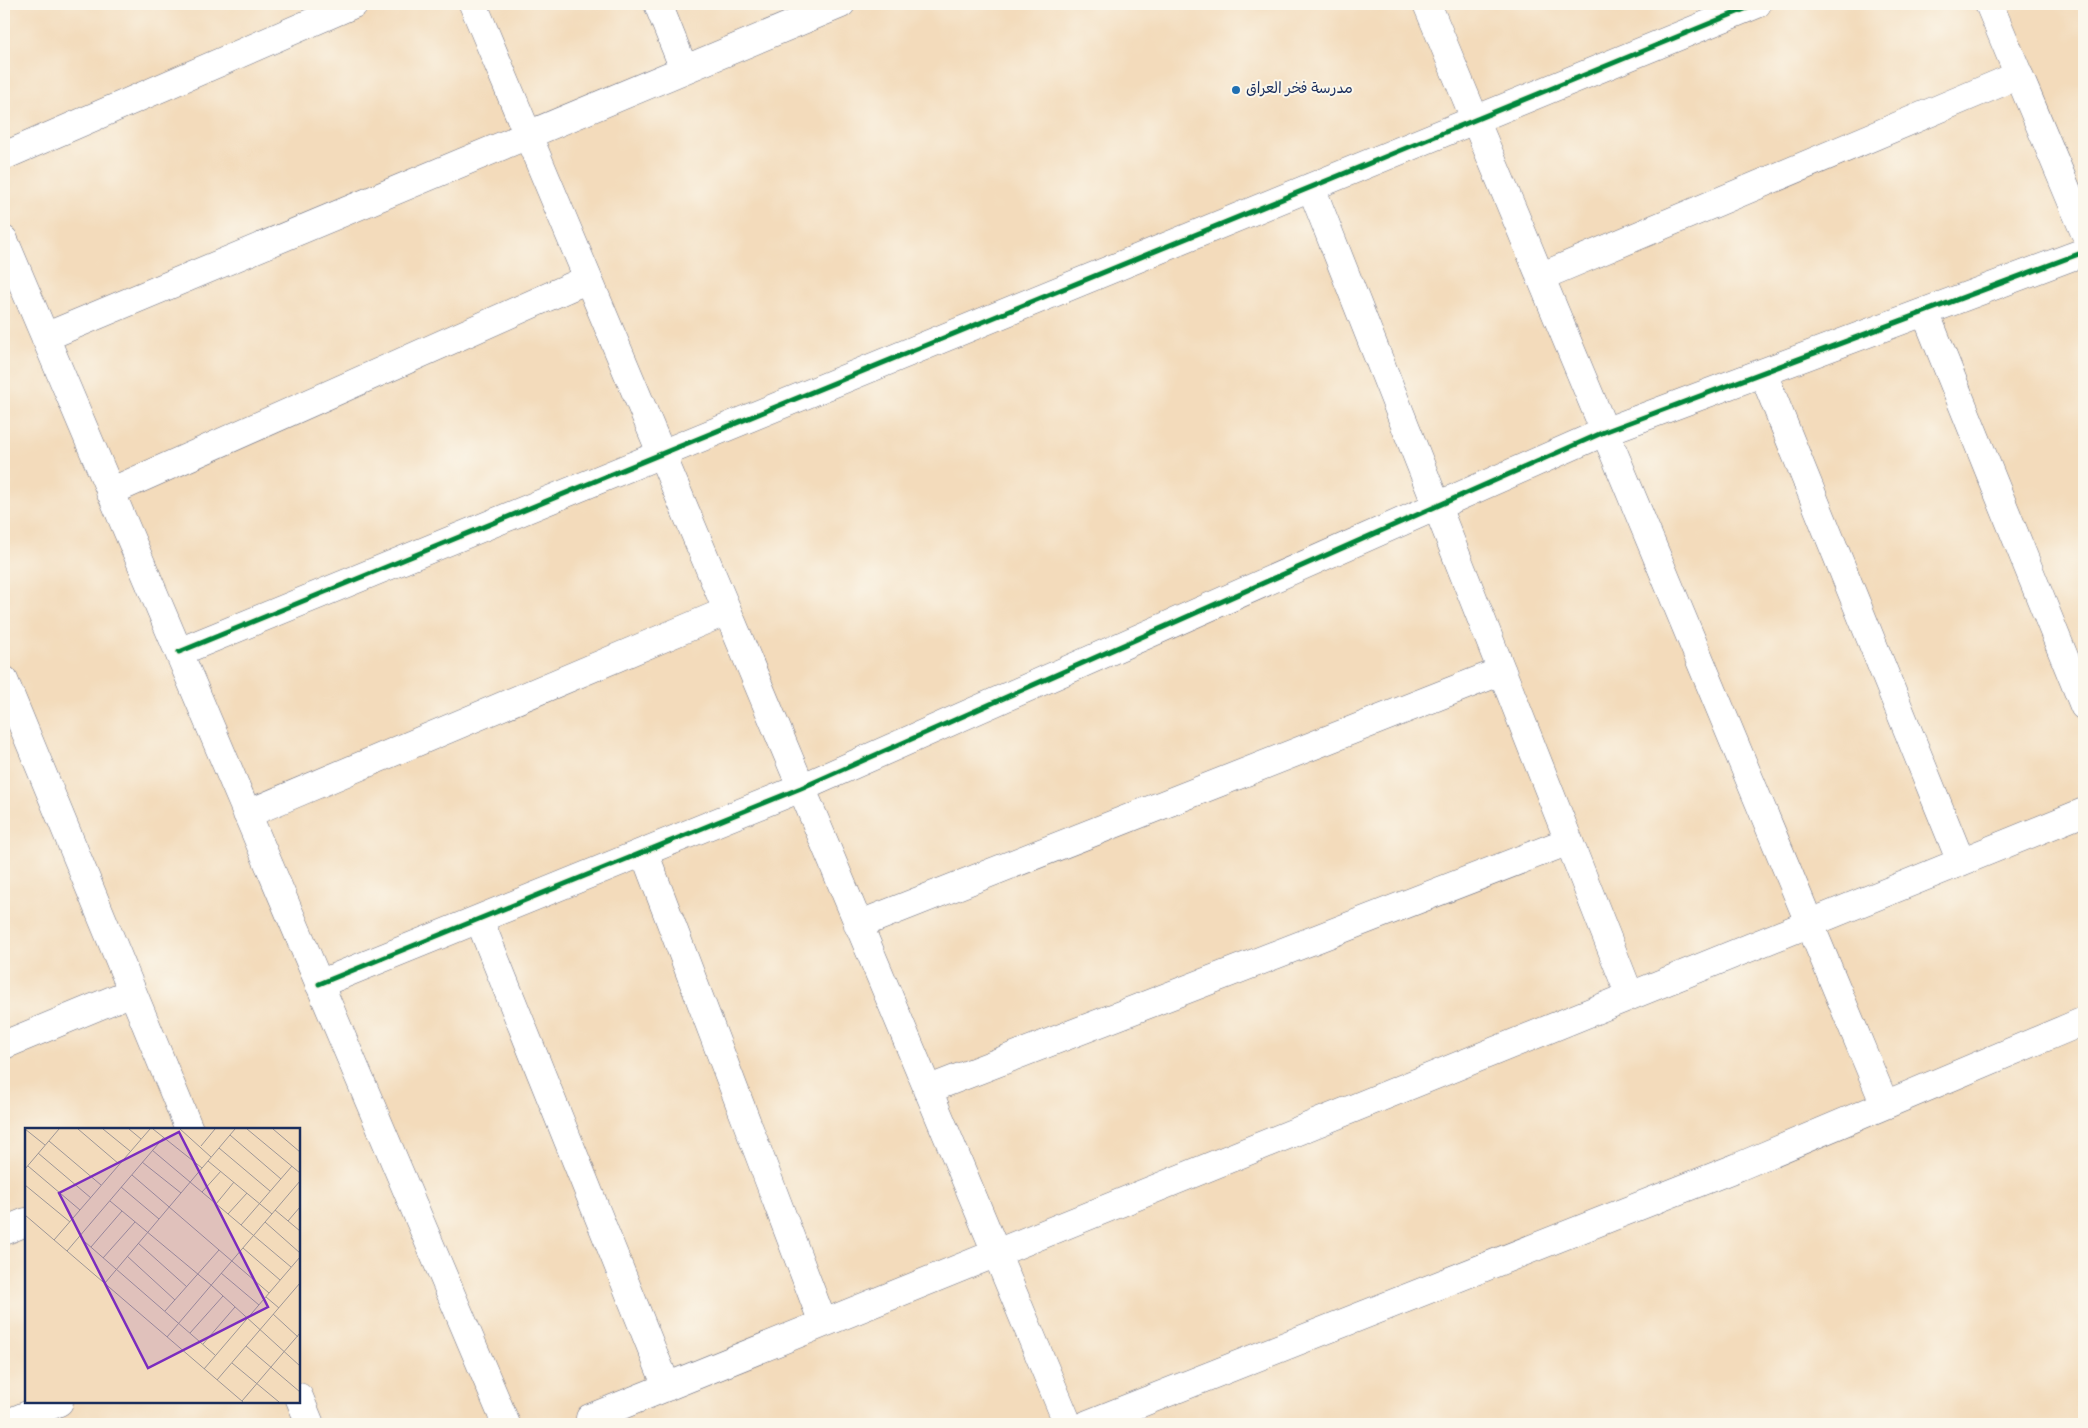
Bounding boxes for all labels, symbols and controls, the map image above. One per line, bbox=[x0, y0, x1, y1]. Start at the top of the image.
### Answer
place label: مدرسة فخر العراق bbox=[1246, 81, 1353, 99]
marker: مدرسة فخر العراق bbox=[1230, 84, 1242, 96]
inset map bbox=[25, 1128, 300, 1403]

